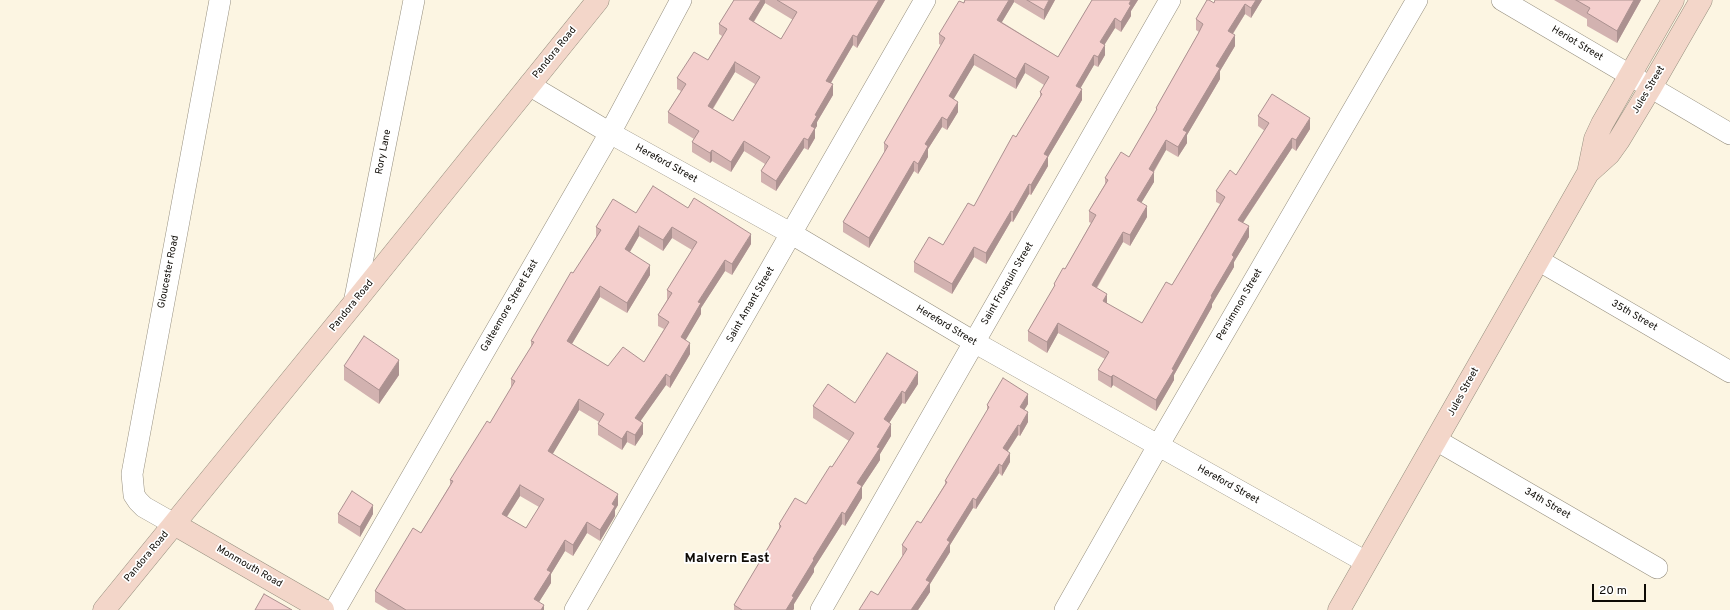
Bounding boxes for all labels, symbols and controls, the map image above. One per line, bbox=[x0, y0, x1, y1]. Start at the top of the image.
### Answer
street label: Heriot Street bbox=[1549, 24, 1605, 64]
street label: Pandora Road bbox=[531, 25, 579, 81]
street label: Jules Street bbox=[1630, 64, 1668, 116]
street label: Rory Lane bbox=[374, 128, 394, 176]
street label: Hereford Street bbox=[633, 142, 699, 186]
street label: Gloucester Road bbox=[156, 234, 182, 310]
street label: Saint Frusquin Street bbox=[979, 240, 1037, 328]
street label: Galteemore Street East bbox=[479, 258, 541, 354]
street label: Saint Amant Street bbox=[724, 265, 778, 345]
street label: Persimmon Street bbox=[1215, 267, 1265, 343]
street label: Pandora Road bbox=[328, 278, 376, 334]
street label: 35th Street bbox=[1609, 298, 1659, 334]
street label: Hereford Street bbox=[913, 303, 979, 349]
street label: Jules Street bbox=[1446, 366, 1482, 418]
street label: Hereford Street bbox=[1195, 463, 1261, 507]
street label: 34th Street bbox=[1522, 486, 1572, 522]
street label: Pandora Road bbox=[122, 529, 172, 585]
street label: Monmouth Road bbox=[214, 543, 284, 591]
district label: Malvern East bbox=[685, 551, 769, 567]
scale bar bbox=[1594, 576, 1648, 602]
text: 20 m bbox=[1599, 583, 1627, 599]

